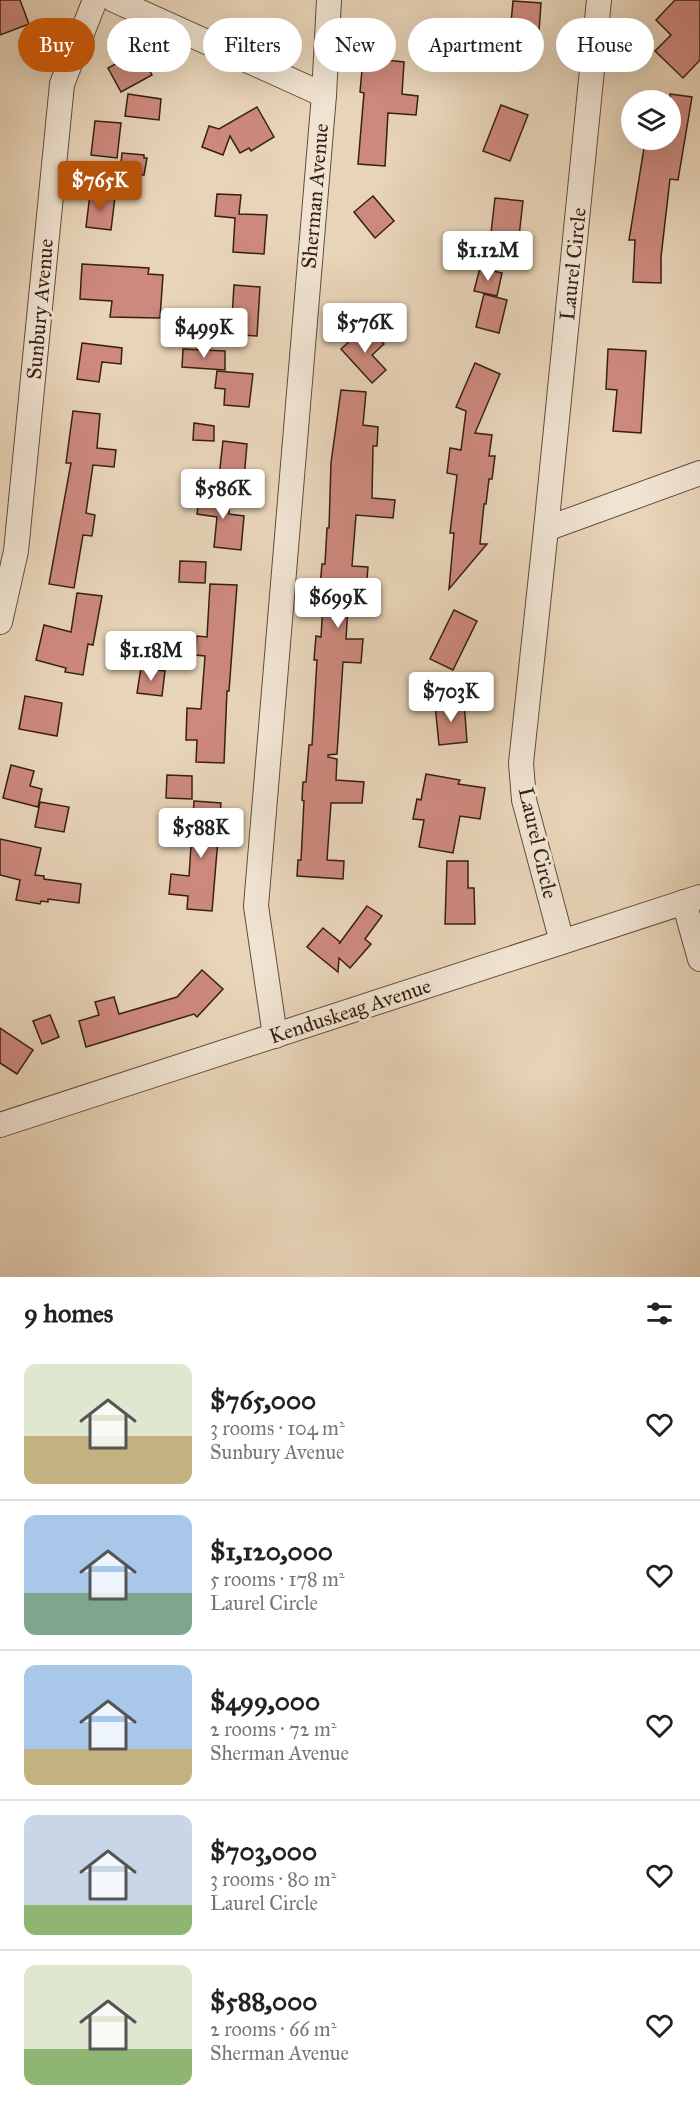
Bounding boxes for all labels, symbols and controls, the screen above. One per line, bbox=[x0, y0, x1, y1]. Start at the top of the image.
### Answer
chip: Buy bbox=[18, 18, 95, 72]
chip: Rent bbox=[107, 18, 191, 72]
chip: Filters bbox=[203, 18, 302, 72]
chip: New bbox=[314, 18, 396, 72]
chip: Apartment bbox=[408, 18, 544, 72]
chip: House bbox=[556, 18, 654, 72]
map controls bbox=[621, 90, 681, 150]
button: layers bbox=[621, 90, 681, 150]
street label: Sherman Avenue bbox=[296, 122, 334, 270]
pin: $765K bbox=[58, 161, 142, 212]
text: $765K bbox=[72, 168, 128, 192]
street label: Laurel Circle bbox=[554, 206, 592, 322]
pin: $1.12M bbox=[439, 231, 537, 282]
street label: Sunbury Avenue bbox=[21, 237, 59, 380]
text: $1.12M bbox=[457, 238, 519, 262]
pin: $576K bbox=[323, 303, 407, 354]
pin: $499K bbox=[162, 308, 246, 359]
text: $576K bbox=[337, 310, 393, 334]
text: $499K bbox=[175, 315, 233, 339]
pin: $586K bbox=[181, 469, 265, 520]
text: $586K bbox=[195, 476, 251, 500]
pin: $699K bbox=[296, 578, 380, 629]
text: $699K bbox=[309, 585, 367, 609]
pin: $1.18M bbox=[102, 631, 200, 682]
text: $1.18M bbox=[119, 638, 183, 662]
pin: $703K bbox=[409, 672, 493, 723]
text: $703K bbox=[423, 679, 479, 703]
street label: Laurel Circle bbox=[513, 785, 563, 901]
pin: $588K bbox=[159, 808, 243, 859]
text: $588K bbox=[173, 815, 229, 839]
street label: Kenduskeag Avenue bbox=[266, 972, 434, 1049]
text: 9 homes bbox=[24, 1297, 113, 1329]
icon: filters bbox=[643, 1297, 676, 1330]
text: $765,000 bbox=[210, 1384, 316, 1416]
icon: home bbox=[72, 1388, 144, 1460]
icon: heart bbox=[643, 1408, 676, 1441]
text: 3 rooms · 104 m² bbox=[210, 1416, 345, 1440]
text: Sunbury Avenue bbox=[210, 1440, 344, 1464]
text: $1,120,000 bbox=[210, 1535, 333, 1567]
icon: home bbox=[72, 1539, 144, 1611]
icon: heart bbox=[643, 1559, 676, 1592]
text: 5 rooms · 178 m² bbox=[210, 1567, 345, 1591]
text: Laurel Circle bbox=[210, 1591, 318, 1615]
text: $499,000 bbox=[210, 1685, 320, 1717]
icon: home bbox=[72, 1689, 144, 1761]
icon: heart bbox=[643, 1709, 676, 1742]
text: 2 rooms · 72 m² bbox=[210, 1717, 337, 1741]
text: Sherman Avenue bbox=[210, 1741, 349, 1765]
text: $703,000 bbox=[210, 1835, 317, 1867]
icon: home bbox=[72, 1839, 144, 1911]
icon: heart bbox=[643, 1859, 676, 1892]
text: 3 rooms · 80 m² bbox=[210, 1867, 336, 1891]
text: Laurel Circle bbox=[210, 1891, 318, 1915]
text: $588,000 bbox=[210, 1985, 317, 2017]
icon: home bbox=[72, 1989, 144, 2061]
icon: heart bbox=[643, 2009, 676, 2042]
text: 2 rooms · 66 m² bbox=[210, 2017, 336, 2041]
text: Sherman Avenue bbox=[210, 2041, 349, 2065]

